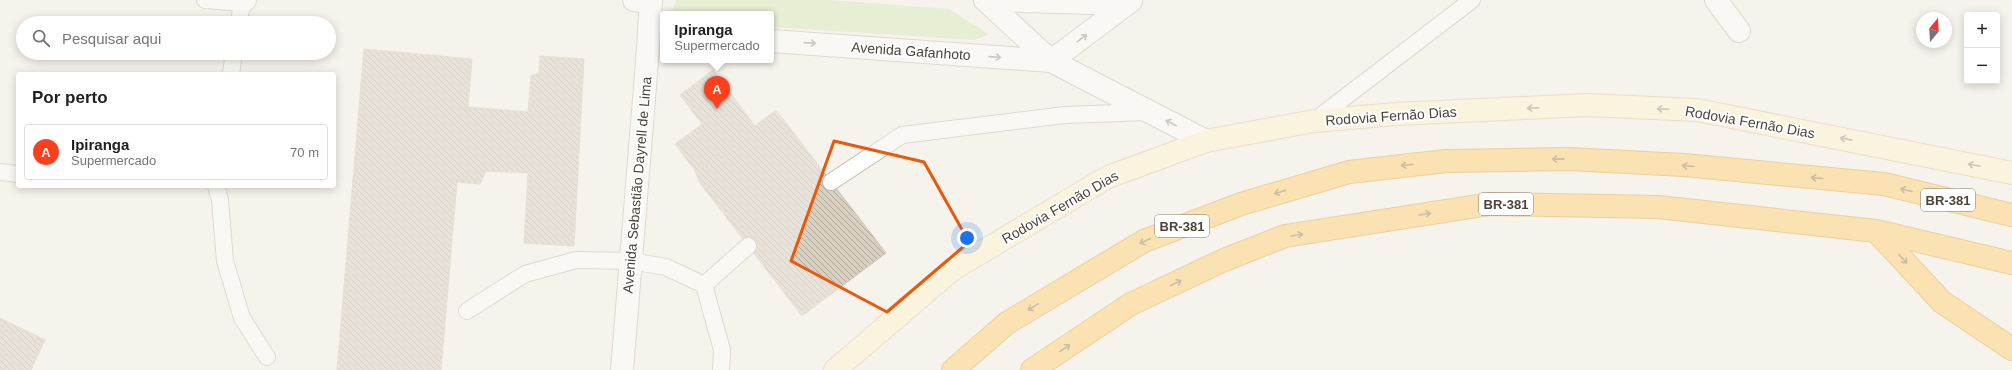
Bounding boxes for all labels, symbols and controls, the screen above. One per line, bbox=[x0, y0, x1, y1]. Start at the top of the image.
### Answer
popup bbox=[660, 11, 774, 63]
north arrow bbox=[1916, 12, 1952, 48]
map controls bbox=[1964, 12, 2000, 84]
button: + bbox=[1964, 12, 2000, 48]
search box bbox=[16, 16, 336, 60]
text: Ipiranga bbox=[674, 21, 733, 38]
icon: search bbox=[30, 27, 52, 49]
text: Pesquisar aqui bbox=[62, 30, 161, 47]
one-way arrow bbox=[1077, 33, 1088, 42]
text: Supermercado bbox=[674, 38, 760, 53]
street label: Avenida Gafanhoto bbox=[851, 39, 971, 63]
one-way arrow bbox=[803, 40, 816, 47]
button: − bbox=[1964, 48, 2000, 84]
one-way arrow bbox=[988, 54, 1001, 61]
street label: Avenida Sebastião Dayrell de Lima bbox=[620, 76, 654, 294]
pin: A bbox=[704, 76, 730, 109]
text: Por perto bbox=[32, 88, 108, 107]
street label: Rodovia Fernão Dias bbox=[1325, 103, 1457, 129]
street label: Rodovia Fernão Dias bbox=[1684, 103, 1816, 141]
one-way arrow bbox=[1527, 104, 1540, 111]
one-way arrow bbox=[1657, 105, 1670, 112]
one-way arrow bbox=[1165, 119, 1177, 126]
one-way arrow bbox=[1840, 135, 1853, 143]
text: Ipiranga bbox=[71, 136, 129, 153]
text: A bbox=[41, 145, 51, 160]
text: 70 m bbox=[290, 145, 319, 160]
text: Supermercado bbox=[71, 153, 156, 168]
one-way arrow bbox=[1552, 155, 1565, 163]
one-way arrow bbox=[1968, 160, 1981, 168]
one-way arrow bbox=[1401, 162, 1414, 169]
one-way arrow bbox=[1682, 162, 1695, 169]
street label: Rodovia Fernão Dias bbox=[999, 167, 1121, 247]
one-way arrow bbox=[1811, 174, 1824, 181]
one-way arrow bbox=[1900, 185, 1913, 193]
one-way arrow bbox=[1274, 189, 1287, 196]
road number: BR-381 bbox=[1921, 189, 1975, 211]
road number: BR-381 bbox=[1479, 193, 1533, 215]
one-way arrow bbox=[1418, 210, 1431, 218]
road number: BR-381 bbox=[1155, 215, 1209, 237]
your location bbox=[957, 228, 977, 248]
one-way arrow bbox=[1290, 230, 1303, 238]
one-way arrow bbox=[1139, 238, 1151, 245]
one-way arrow bbox=[1898, 254, 1907, 264]
one-way arrow bbox=[1170, 279, 1182, 286]
one-way arrow bbox=[1028, 303, 1039, 311]
one-way arrow bbox=[1059, 344, 1070, 352]

